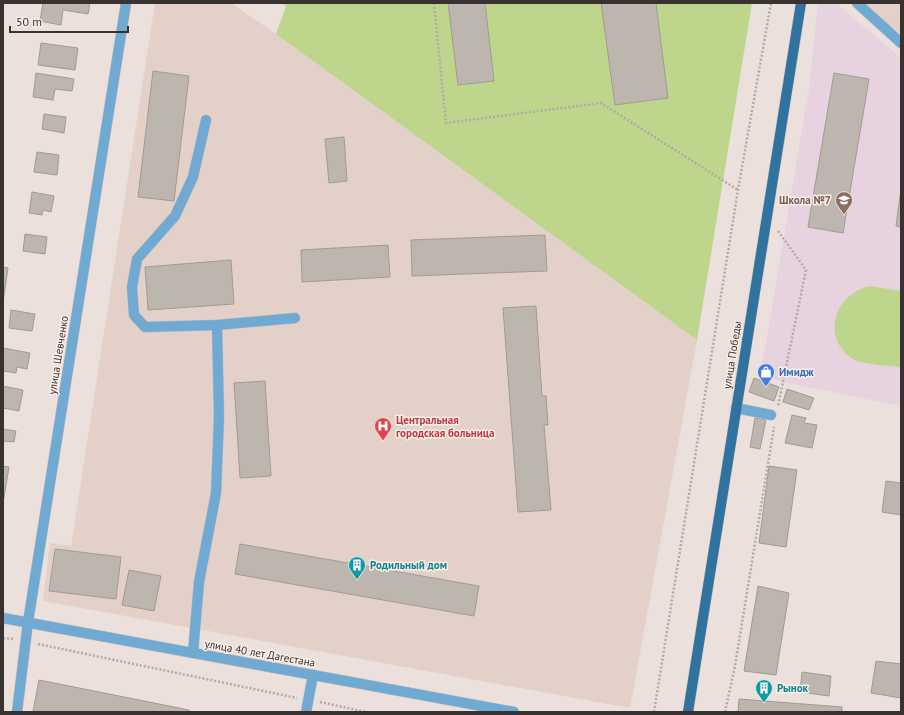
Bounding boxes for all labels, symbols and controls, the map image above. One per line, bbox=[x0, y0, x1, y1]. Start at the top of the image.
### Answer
scale bar bbox=[10, 8, 128, 34]
text: 50 m bbox=[16, 14, 42, 29]
school or university icon: Школа №7 bbox=[834, 190, 854, 215]
place label: Школа №7 bbox=[779, 193, 831, 207]
street label: улица Шевченко bbox=[45, 314, 71, 395]
street label: улица Победы bbox=[720, 320, 744, 390]
shop icon: Имидж bbox=[756, 362, 776, 387]
place label: Имидж bbox=[779, 365, 814, 379]
place label: Центральная городская больница bbox=[396, 413, 494, 440]
hospital icon: Центральная городская больница bbox=[373, 416, 393, 441]
building icon: Родильный дом bbox=[347, 555, 367, 580]
place label: Родильный дом bbox=[370, 558, 447, 572]
street label: улица 40 лет Дагестана bbox=[204, 636, 316, 670]
building icon: Рынок bbox=[754, 678, 774, 703]
place label: Рынок bbox=[777, 681, 809, 695]

